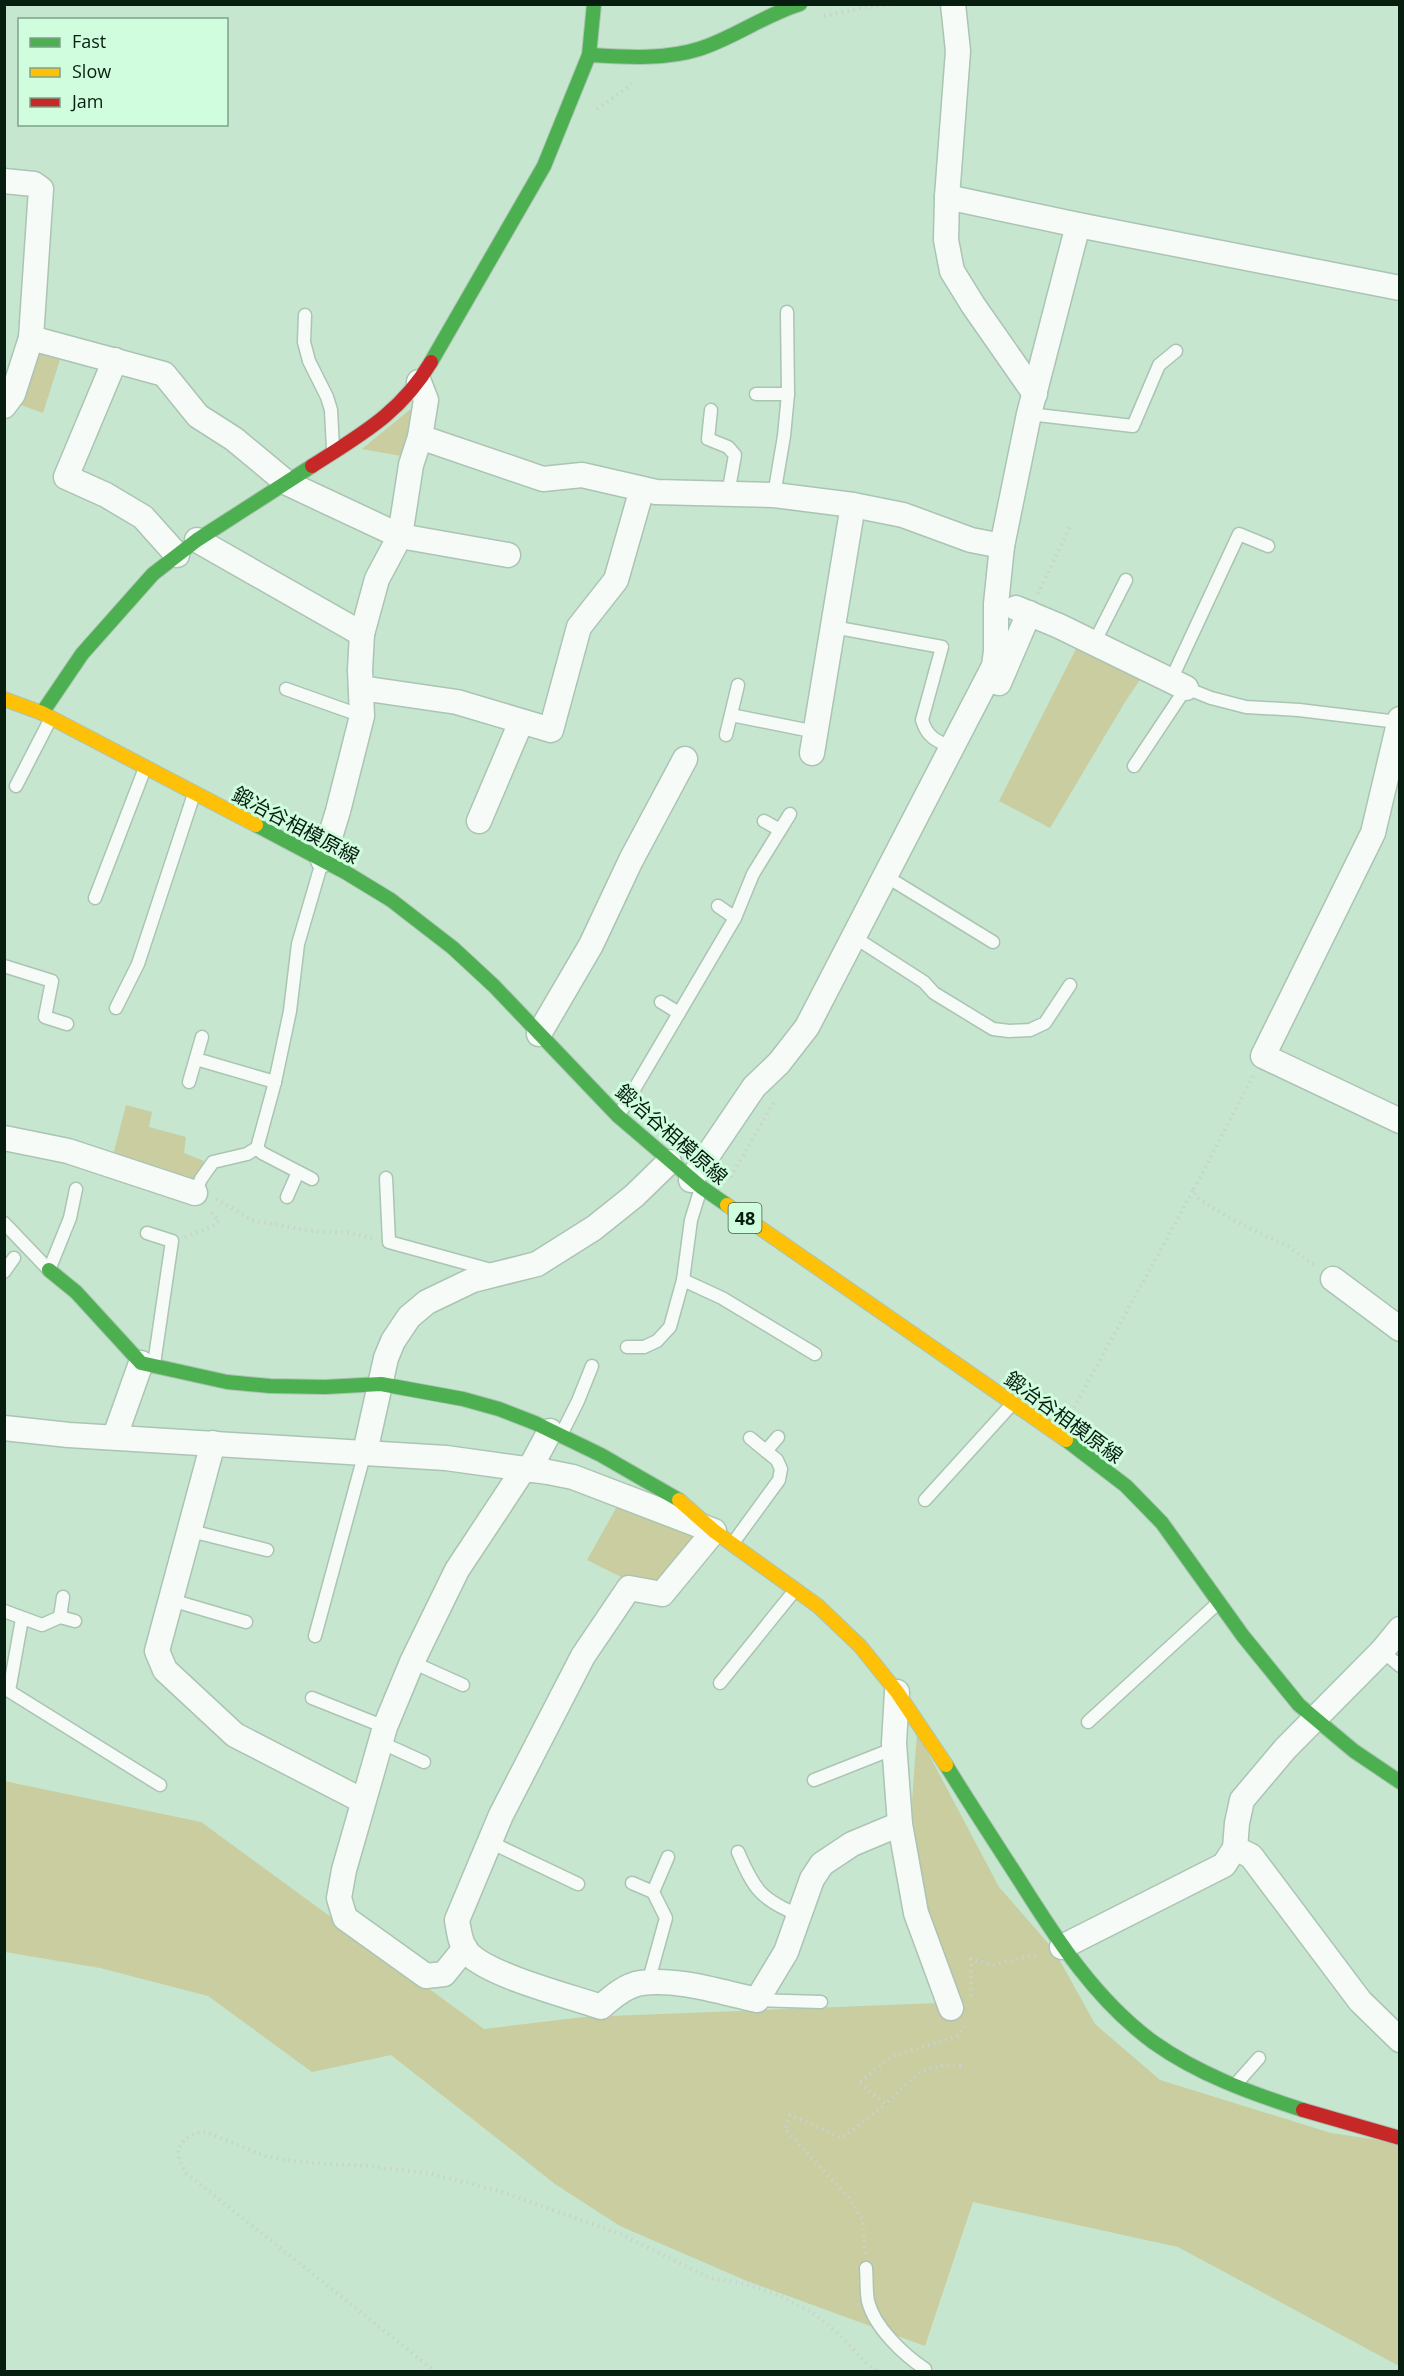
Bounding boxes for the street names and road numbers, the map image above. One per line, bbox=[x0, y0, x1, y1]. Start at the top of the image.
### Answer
street label: 鍛冶谷相模原線 bbox=[228, 780, 364, 870]
street label: 鍛冶谷相模原線 bbox=[610, 1078, 734, 1190]
road number: 48 bbox=[728, 1203, 762, 1233]
street label: 鍛冶谷相模原線 bbox=[999, 1365, 1129, 1469]

